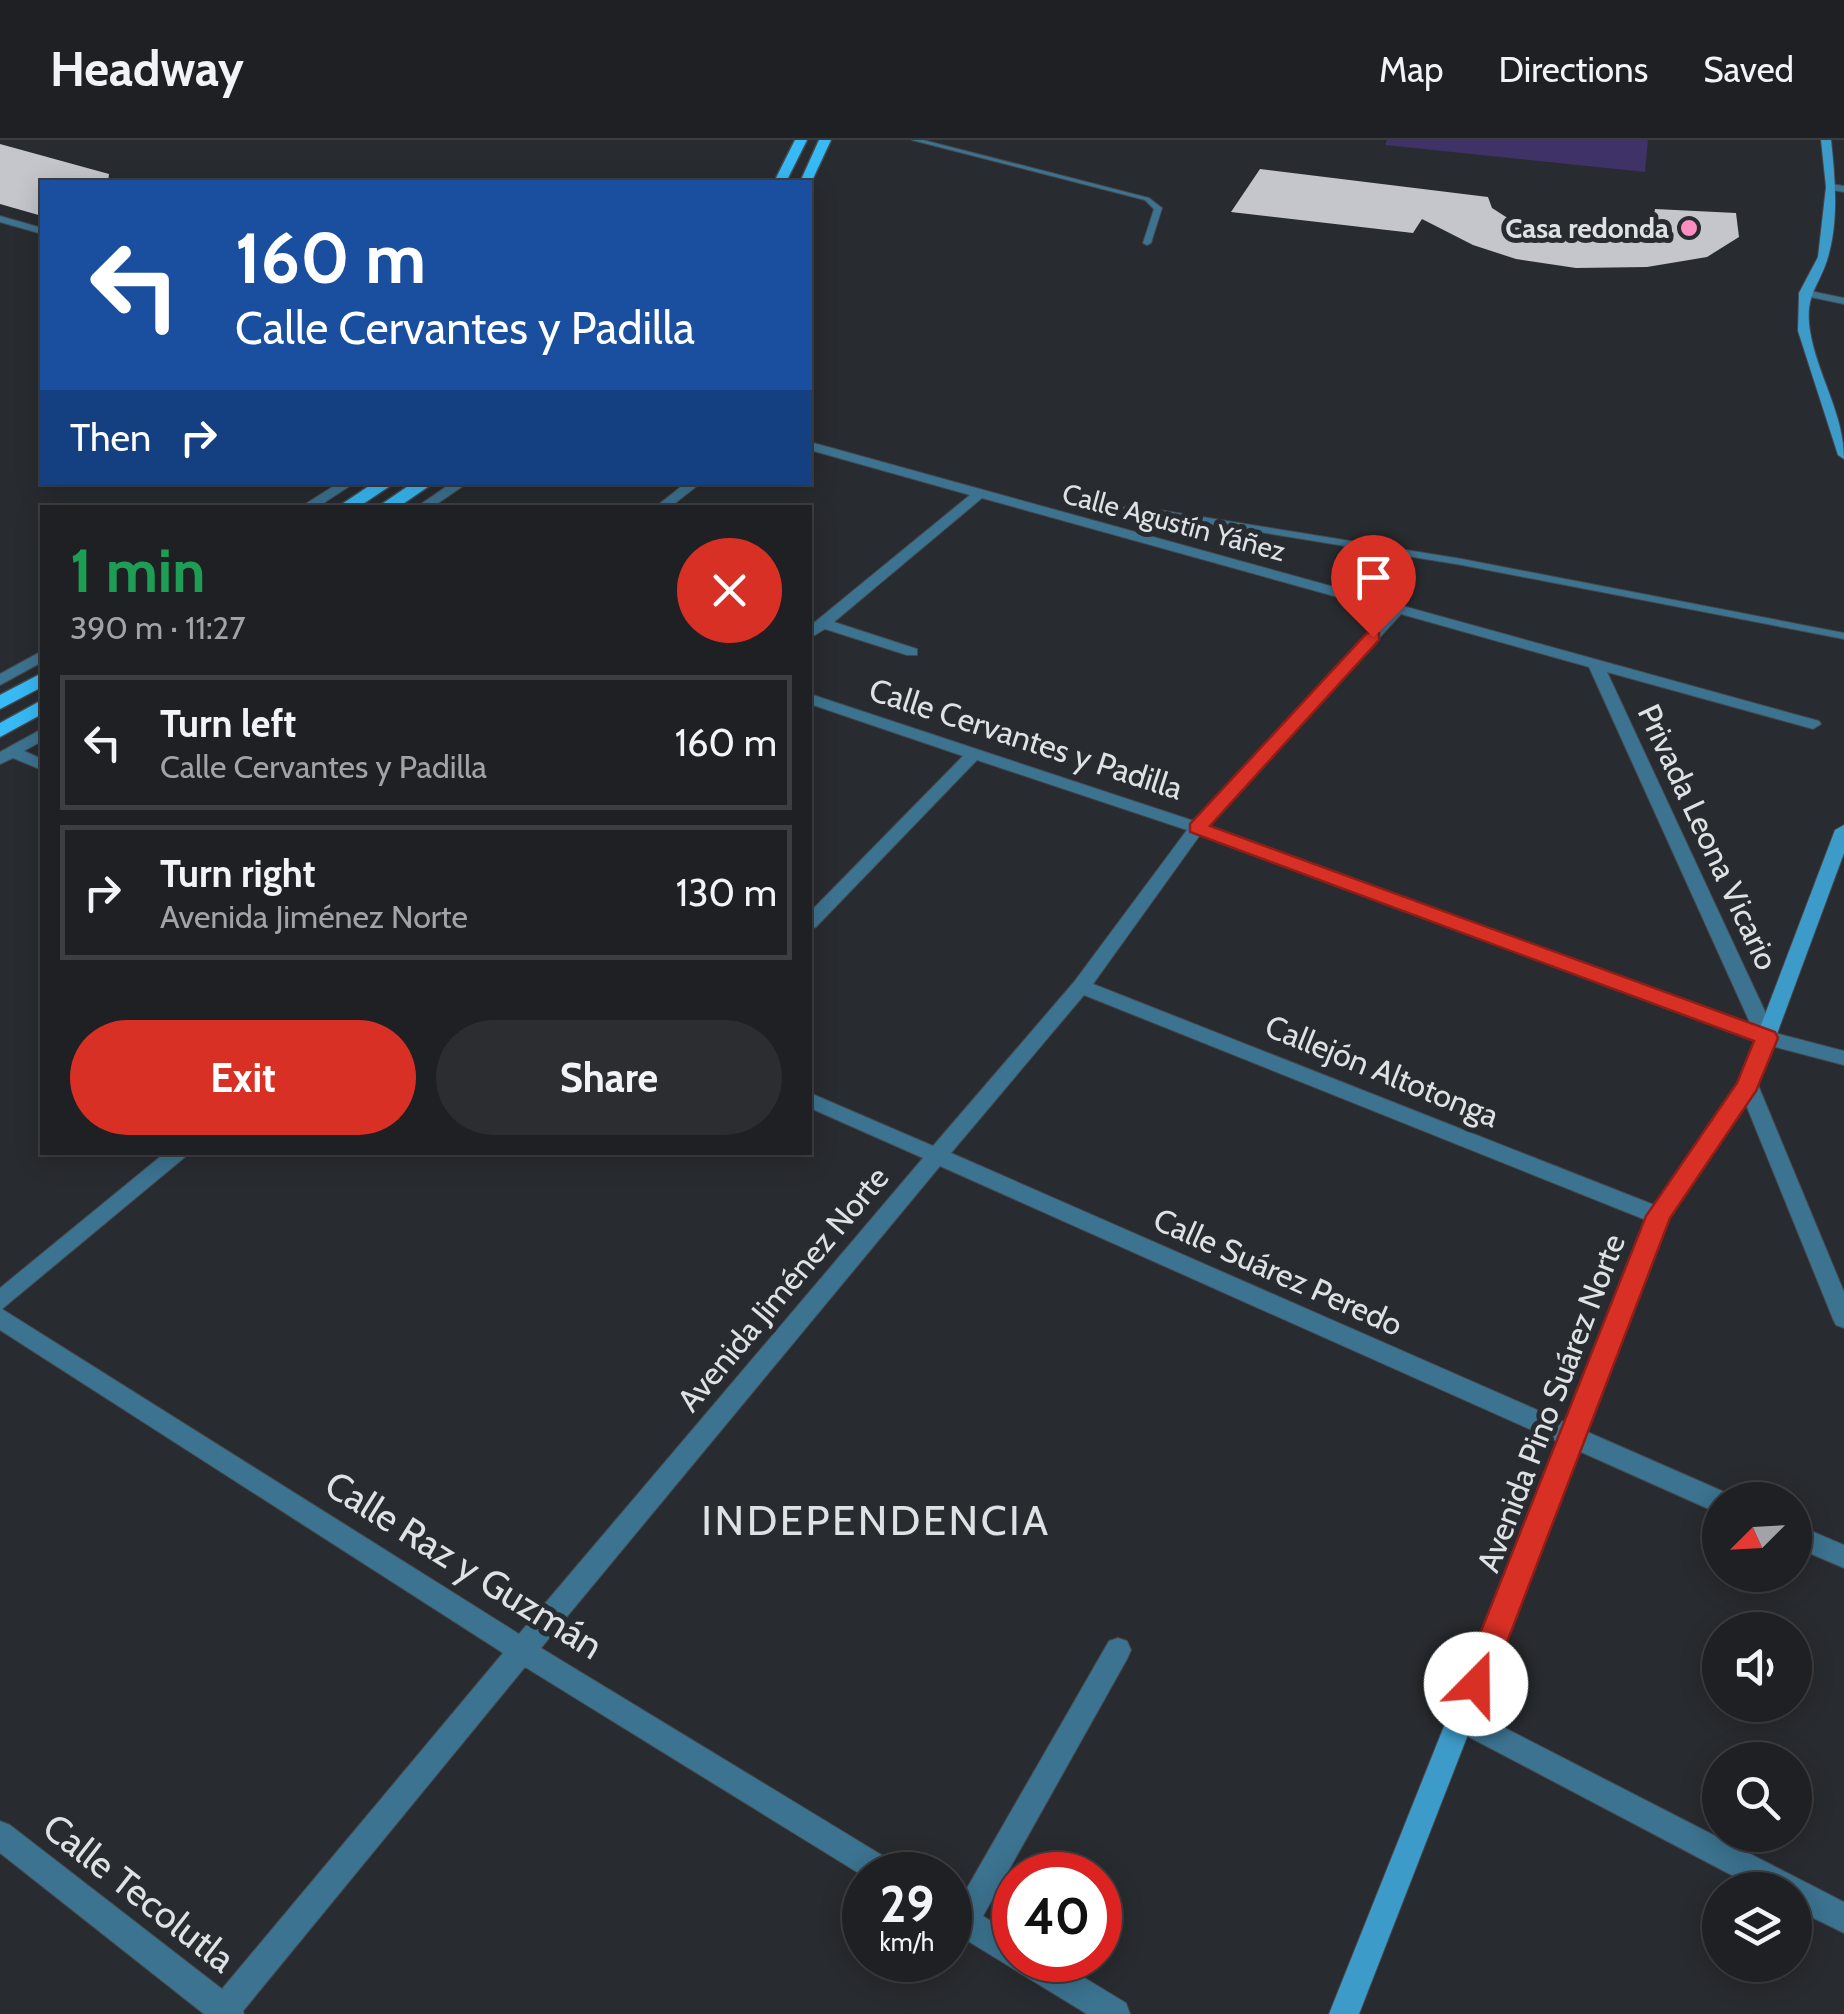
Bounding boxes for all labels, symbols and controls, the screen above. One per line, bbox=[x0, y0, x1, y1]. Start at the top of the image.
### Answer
text: Headway bbox=[50, 40, 244, 98]
text: Map bbox=[1379, 48, 1444, 91]
text: Directions bbox=[1499, 48, 1648, 91]
text: Saved bbox=[1703, 48, 1794, 91]
place label: Casa redonda bbox=[1505, 211, 1669, 245]
text: 160 m bbox=[235, 215, 426, 301]
marker: Casa redonda bbox=[1678, 217, 1700, 239]
icon: left bbox=[70, 220, 200, 350]
text: Calle Cervantes y Padilla bbox=[235, 301, 695, 355]
icon: right bbox=[171, 410, 226, 465]
text: Then bbox=[70, 414, 151, 461]
street label: Calle Agustín Yáñez bbox=[1059, 476, 1289, 568]
text: 1 min bbox=[70, 534, 205, 607]
pin bbox=[1331, 535, 1416, 638]
button: close bbox=[677, 538, 782, 643]
icon: arrive bbox=[1346, 550, 1401, 605]
text: 390 m · 11:27 bbox=[70, 608, 246, 647]
street label: Calle Cervantes y Padilla bbox=[865, 669, 1188, 808]
street label: Privada Leona Vicario bbox=[1630, 698, 1787, 976]
text: Turn left bbox=[160, 700, 296, 747]
icon: left bbox=[75, 715, 130, 770]
text: 160 m bbox=[675, 719, 777, 766]
text: Calle Cervantes y Padilla bbox=[160, 747, 487, 786]
text: Turn right bbox=[160, 850, 316, 897]
icon: right bbox=[75, 865, 130, 920]
text: 130 m bbox=[676, 869, 777, 916]
text: Avenida Jiménez Norte bbox=[160, 897, 468, 936]
street label: Callejón Altotonga bbox=[1260, 1006, 1505, 1135]
button: Exit bbox=[70, 1020, 416, 1135]
button: Share bbox=[436, 1020, 782, 1135]
street label: Avenida Jiménez Norte bbox=[669, 1158, 897, 1419]
street label: Calle Suárez Peredo bbox=[1148, 1199, 1409, 1344]
street label: Avenida Pino Suárez Norte bbox=[1468, 1228, 1633, 1577]
street label: Calle Raz y Guzmán bbox=[317, 1460, 612, 1669]
north arrow bbox=[1702, 1482, 1812, 1592]
map controls bbox=[1702, 1482, 1812, 1982]
district label: INDEPENDENCIA bbox=[701, 1494, 1051, 1546]
button: sound bbox=[1702, 1612, 1812, 1722]
position arrow bbox=[1424, 1632, 1528, 1736]
button: search bbox=[1702, 1742, 1812, 1852]
street label: Calle Tecolutla bbox=[34, 1803, 245, 1982]
speed limit sign: 40 bbox=[992, 1852, 1122, 1982]
button: layers bbox=[1702, 1872, 1812, 1982]
text: 29 bbox=[880, 1874, 934, 1935]
text: km/h bbox=[880, 1927, 934, 1957]

